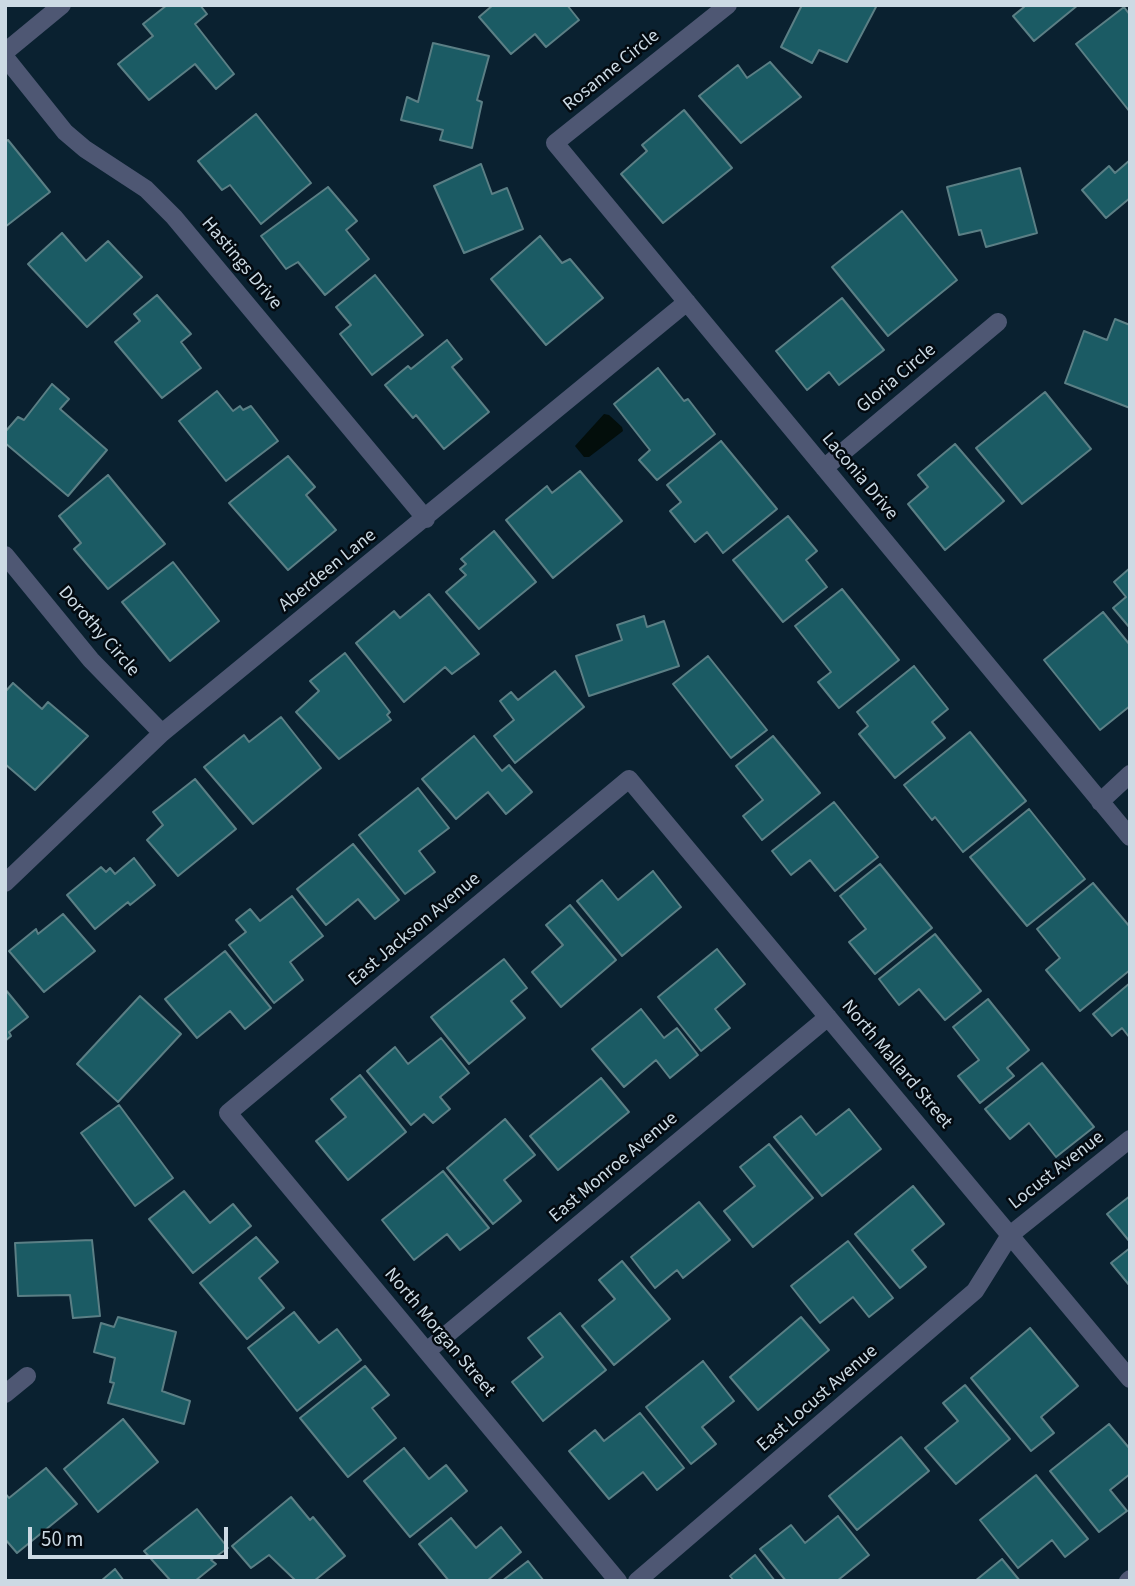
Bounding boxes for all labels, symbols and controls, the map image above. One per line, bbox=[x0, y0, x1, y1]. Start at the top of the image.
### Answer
street label: Rosanne Circle bbox=[559, 25, 665, 117]
street label: Hastings Drive bbox=[196, 213, 286, 315]
street label: Gloria Circle bbox=[853, 339, 941, 419]
street label: Laconia Drive bbox=[816, 429, 902, 525]
street label: Aberdeen Lane bbox=[275, 525, 381, 617]
street label: Dorothy Circle bbox=[52, 582, 144, 682]
street label: East Jackson Avenue bbox=[344, 868, 486, 992]
street label: North Mallard Street bbox=[836, 996, 956, 1134]
street label: East Monroe Avenue bbox=[545, 1108, 683, 1228]
street label: Locust Avenue bbox=[1005, 1127, 1109, 1215]
street label: North Morgan Street bbox=[379, 1264, 499, 1402]
street label: East Locust Avenue bbox=[753, 1341, 883, 1457]
scale bar bbox=[32, 1512, 231, 1556]
text: 50 m bbox=[41, 1524, 83, 1554]

